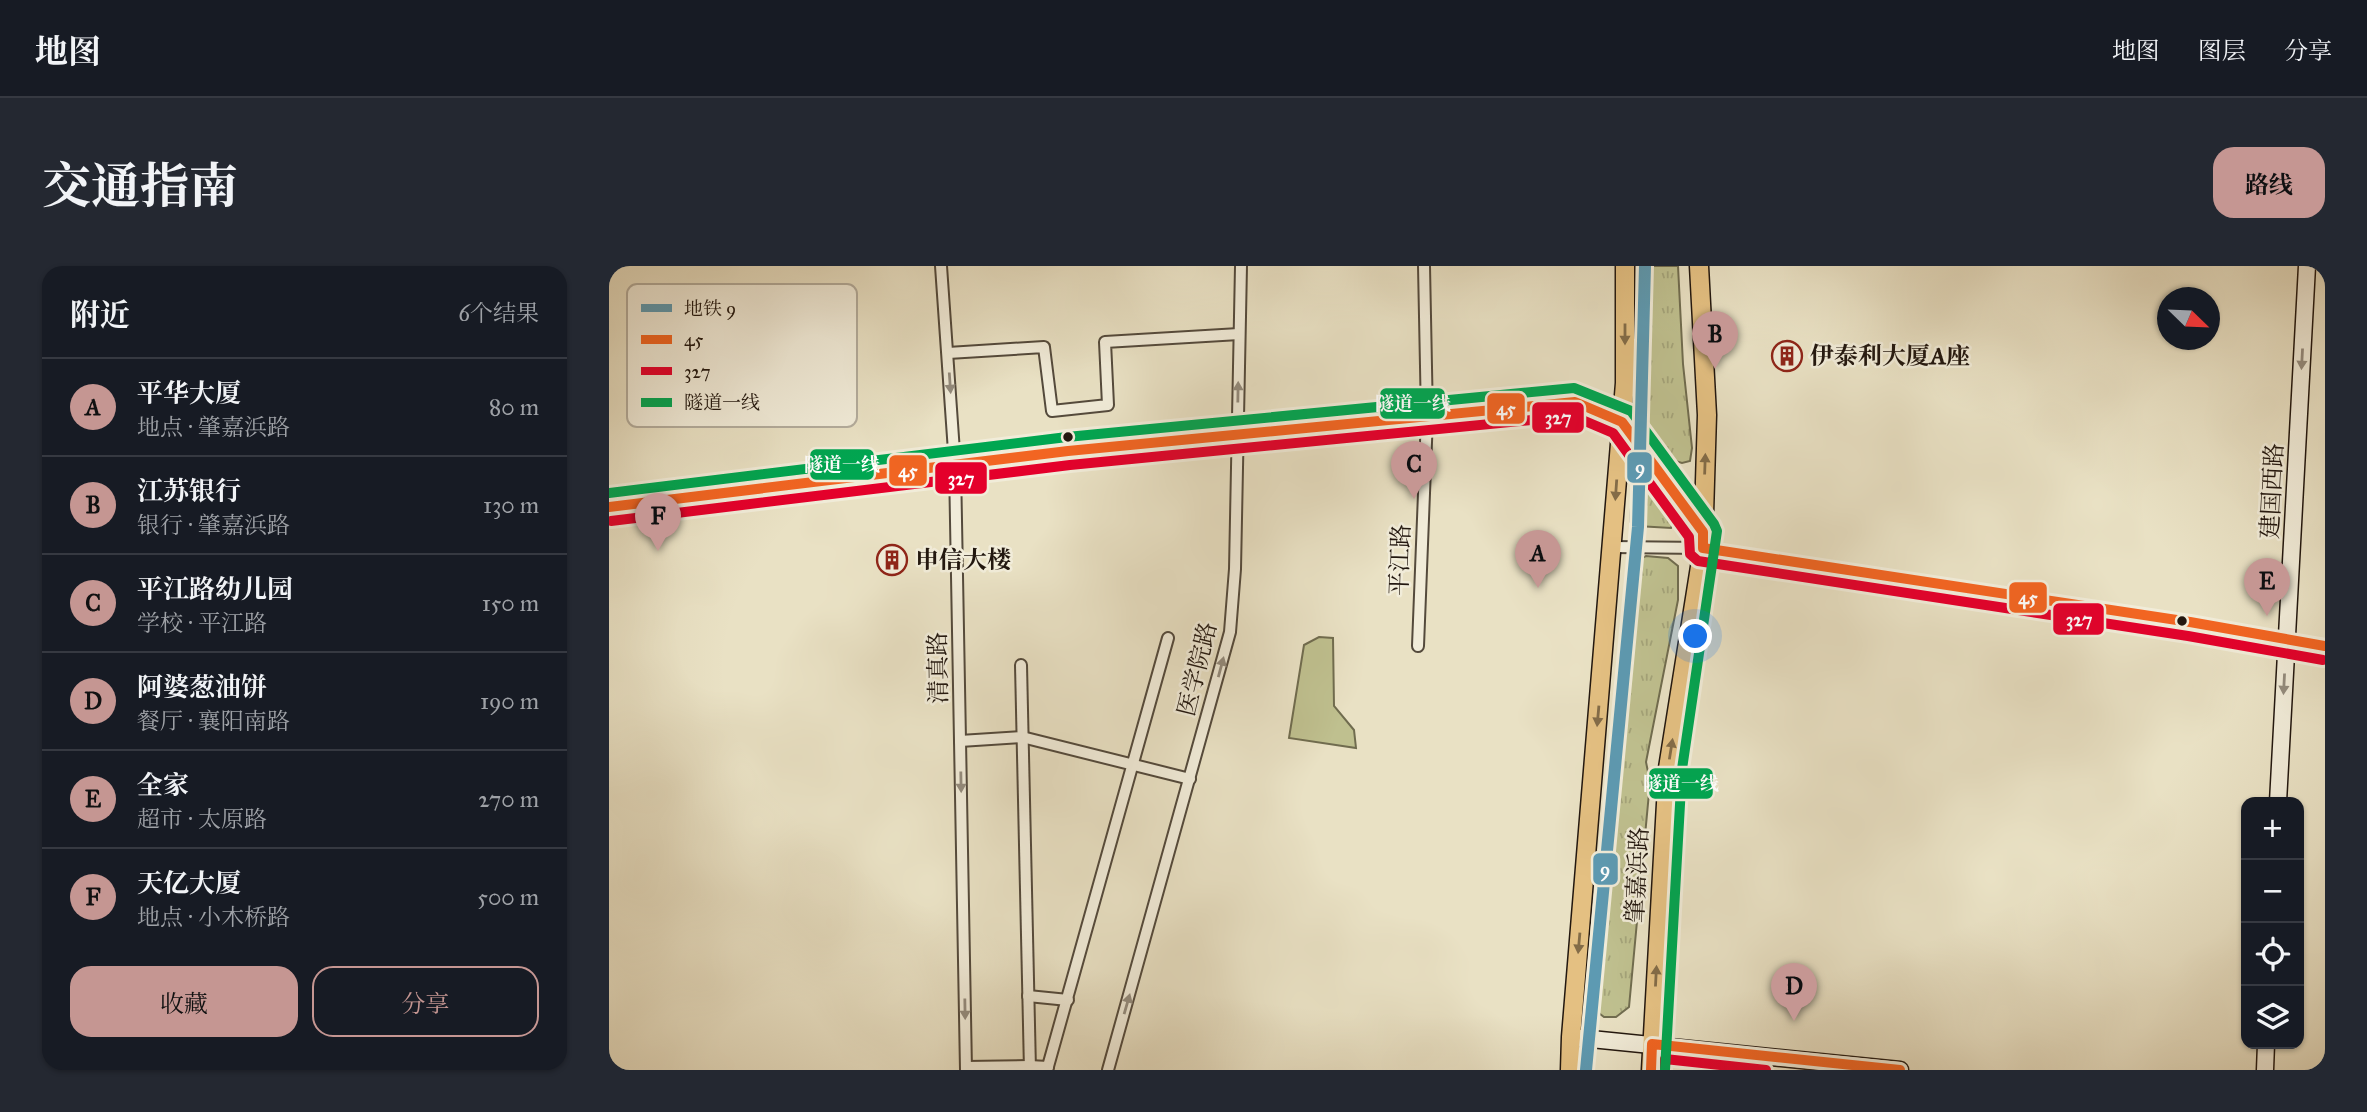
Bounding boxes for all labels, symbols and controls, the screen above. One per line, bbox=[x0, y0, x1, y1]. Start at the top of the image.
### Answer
text: 地图 bbox=[35, 32, 101, 72]
text: 地图 bbox=[2112, 36, 2160, 66]
text: 图层 bbox=[2198, 36, 2246, 66]
text: 分享 bbox=[2284, 36, 2332, 66]
button: 路线 bbox=[2213, 147, 2325, 218]
text: 交通指南 bbox=[42, 157, 238, 216]
legend bbox=[627, 284, 857, 427]
north arrow bbox=[2157, 287, 2220, 350]
text: 附近 bbox=[70, 297, 130, 333]
text: 地铁 9 bbox=[684, 297, 736, 320]
text: 6个结果 bbox=[458, 299, 539, 327]
pin: B bbox=[1692, 311, 1738, 369]
one-way arrow bbox=[1619, 323, 1631, 345]
text: 45 bbox=[684, 328, 704, 351]
building icon: 伊泰利大厦A座 bbox=[1770, 339, 1804, 373]
place label: 伊泰利大厦A座 bbox=[1810, 341, 1970, 371]
one-way arrow bbox=[2296, 348, 2307, 370]
text: 327 bbox=[684, 360, 711, 383]
one-way arrow bbox=[945, 372, 956, 394]
text: 平华大厦 bbox=[137, 377, 241, 409]
one-way arrow bbox=[1232, 381, 1243, 403]
line badge: 隧道一线 bbox=[1379, 387, 1446, 420]
text: 隧道一线 bbox=[684, 391, 760, 414]
text: 隧道一线 bbox=[1375, 392, 1451, 415]
line badge: 45 bbox=[1486, 392, 1526, 425]
text: A bbox=[85, 393, 101, 421]
text: 80 m bbox=[489, 393, 539, 421]
text: 45 bbox=[1496, 397, 1516, 421]
line badge: 327 bbox=[1531, 401, 1585, 434]
text: 327 bbox=[1545, 406, 1571, 430]
text: 地点 · 肇嘉浜路 bbox=[137, 413, 290, 441]
unlabelled marker bbox=[1061, 430, 1075, 444]
pin: C bbox=[1391, 441, 1437, 499]
street label: 建国西路 bbox=[2255, 442, 2289, 540]
line badge: 隧道一线 bbox=[809, 448, 875, 481]
line badge: 9 bbox=[1626, 451, 1653, 484]
text: 隧道一线 bbox=[804, 453, 880, 476]
one-way arrow bbox=[1700, 453, 1711, 475]
line badge: 45 bbox=[888, 454, 928, 487]
text: 9 bbox=[1635, 456, 1645, 480]
text: 45 bbox=[898, 459, 918, 483]
line badge: 327 bbox=[934, 461, 988, 495]
text: 327 bbox=[948, 467, 974, 491]
text: 江苏银行 bbox=[137, 475, 241, 507]
one-way arrow bbox=[1610, 479, 1621, 501]
text: B bbox=[85, 491, 101, 519]
text: 130 m bbox=[483, 491, 539, 519]
pin: F bbox=[635, 493, 681, 551]
text: 银行 · 肇嘉浜路 bbox=[137, 511, 290, 539]
street label: 平江路 bbox=[1384, 523, 1416, 597]
pin: A bbox=[1515, 530, 1561, 588]
building icon: 申信大楼 bbox=[875, 543, 909, 577]
place label: 申信大楼 bbox=[915, 545, 1011, 575]
pin: E bbox=[2244, 558, 2290, 616]
text: 平江路幼儿园 bbox=[137, 573, 293, 605]
line badge: 45 bbox=[2008, 581, 2048, 614]
text: 45 bbox=[2018, 586, 2038, 610]
text: C bbox=[85, 589, 101, 617]
text: 150 m bbox=[482, 589, 539, 617]
line badge: 327 bbox=[2052, 602, 2105, 636]
text: 327 bbox=[2066, 608, 2092, 632]
text: 学校 · 平江路 bbox=[137, 609, 267, 637]
unlabelled marker bbox=[2175, 614, 2189, 628]
street label: 医学院路 bbox=[1171, 619, 1223, 719]
your location bbox=[1678, 619, 1712, 653]
street label: 清真路 bbox=[922, 632, 954, 704]
one-way arrow bbox=[1216, 656, 1226, 677]
text: 阿婆葱油饼 bbox=[137, 671, 267, 703]
one-way arrow bbox=[2278, 673, 2289, 695]
text: D bbox=[84, 687, 102, 715]
text: 190 m bbox=[480, 687, 539, 715]
one-way arrow bbox=[1592, 706, 1603, 728]
text: 餐厅 · 襄阳南路 bbox=[137, 707, 290, 735]
one-way arrow bbox=[1666, 738, 1677, 760]
line badge: 隧道一线 bbox=[1648, 767, 1714, 800]
text: 全家 bbox=[137, 769, 189, 801]
one-way arrow bbox=[955, 771, 966, 793]
text: 隧道一线 bbox=[1643, 772, 1719, 795]
text: E bbox=[85, 785, 101, 813]
text: 270 m bbox=[478, 785, 539, 813]
map controls bbox=[2241, 797, 2304, 1049]
button: + bbox=[2241, 797, 2304, 860]
text: 超市 · 太原路 bbox=[137, 805, 267, 833]
street label: 肇嘉浜路 bbox=[1620, 826, 1654, 924]
line badge: 9 bbox=[1592, 852, 1619, 886]
text: 9 bbox=[1600, 858, 1610, 882]
button: − bbox=[2241, 860, 2304, 923]
text: 天亿大厦 bbox=[137, 867, 241, 899]
text: F bbox=[85, 883, 101, 911]
text: 500 m bbox=[477, 883, 539, 911]
text: 地点 · 小木桥路 bbox=[137, 903, 290, 931]
button: locate bbox=[2241, 923, 2304, 986]
one-way arrow bbox=[1573, 932, 1584, 954]
pin: D bbox=[1771, 963, 1817, 1021]
one-way arrow bbox=[1651, 965, 1662, 987]
button: 收藏 bbox=[70, 966, 298, 1037]
button: 分享 bbox=[312, 966, 539, 1037]
button: layers bbox=[2241, 986, 2304, 1049]
one-way arrow bbox=[1122, 993, 1132, 1014]
one-way arrow bbox=[959, 998, 970, 1020]

